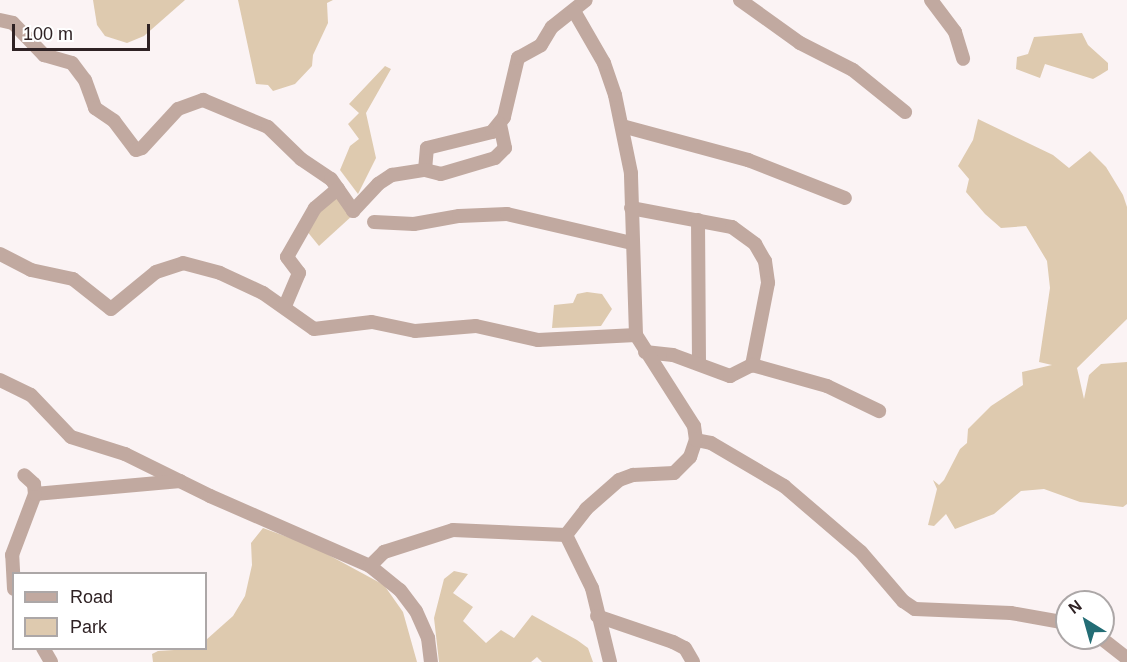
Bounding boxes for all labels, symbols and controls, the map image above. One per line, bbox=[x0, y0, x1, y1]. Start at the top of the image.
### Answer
scale bar bbox=[15, 12, 153, 50]
text: 100 m bbox=[23, 24, 73, 44]
legend bbox=[12, 572, 207, 650]
text: Road bbox=[70, 587, 113, 607]
north arrow bbox=[1055, 590, 1115, 650]
text: N bbox=[1065, 597, 1085, 617]
text: Park bbox=[70, 617, 107, 637]

